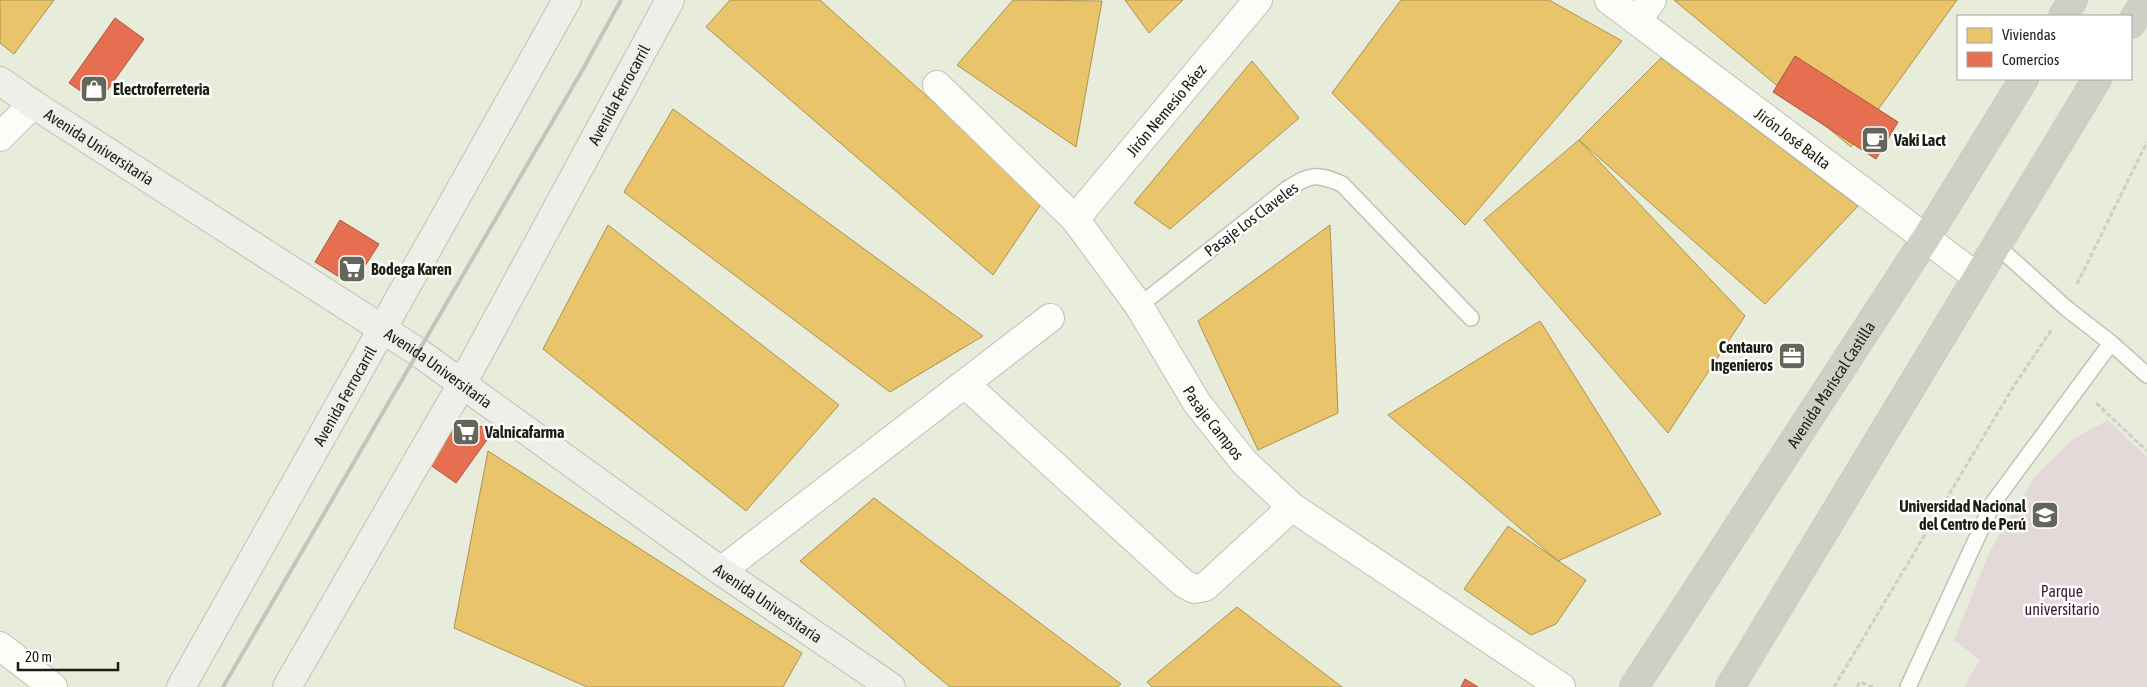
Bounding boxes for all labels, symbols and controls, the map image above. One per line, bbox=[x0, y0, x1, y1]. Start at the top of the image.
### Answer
legend bbox=[1957, 15, 2132, 80]
text: Viviendas bbox=[2002, 26, 2056, 43]
street label: Avenida Ferrocarril bbox=[584, 41, 654, 148]
text: Comercios bbox=[2002, 51, 2059, 68]
street label: Jirón Nemesio Ráez bbox=[1123, 60, 1210, 160]
shop icon: Electroferreteria bbox=[79, 74, 109, 104]
place label: Electroferreteria bbox=[113, 80, 210, 98]
street label: Jirón José Balta bbox=[1751, 104, 1834, 173]
street label: Avenida Universitaria bbox=[41, 105, 157, 189]
cafe icon: Vaki Lact bbox=[1860, 125, 1890, 155]
place label: Vaki Lact bbox=[1893, 131, 1946, 149]
street label: Pasaje Los Claveles bbox=[1201, 178, 1302, 261]
supermarket icon: Bodega Karen bbox=[337, 254, 367, 284]
place label: Bodega Karen bbox=[371, 260, 452, 278]
street label: Avenida Mariscal Castilla bbox=[1783, 318, 1878, 451]
street label: Avenida Universitaria bbox=[381, 324, 496, 412]
place label: Centauro Ingenieros bbox=[1711, 338, 1773, 374]
office icon: Centauro Ingenieros bbox=[1777, 341, 1807, 371]
street label: Avenida Ferrocarril bbox=[309, 342, 380, 449]
street label: Pasaje Campos bbox=[1180, 383, 1248, 463]
supermarket icon: Valnicafarma bbox=[451, 417, 481, 447]
place label: Valnicafarma bbox=[484, 423, 564, 441]
place label: Universidad Nacional del Centro de Perú bbox=[1899, 497, 2027, 533]
school or university icon: Universidad Nacional del Centro de Perú bbox=[2030, 500, 2060, 530]
street label: Avenida Universitaria bbox=[710, 560, 826, 646]
park label: Parque universitario bbox=[2025, 582, 2099, 618]
scale bar bbox=[18, 640, 118, 672]
text: 20 m bbox=[25, 648, 52, 665]

